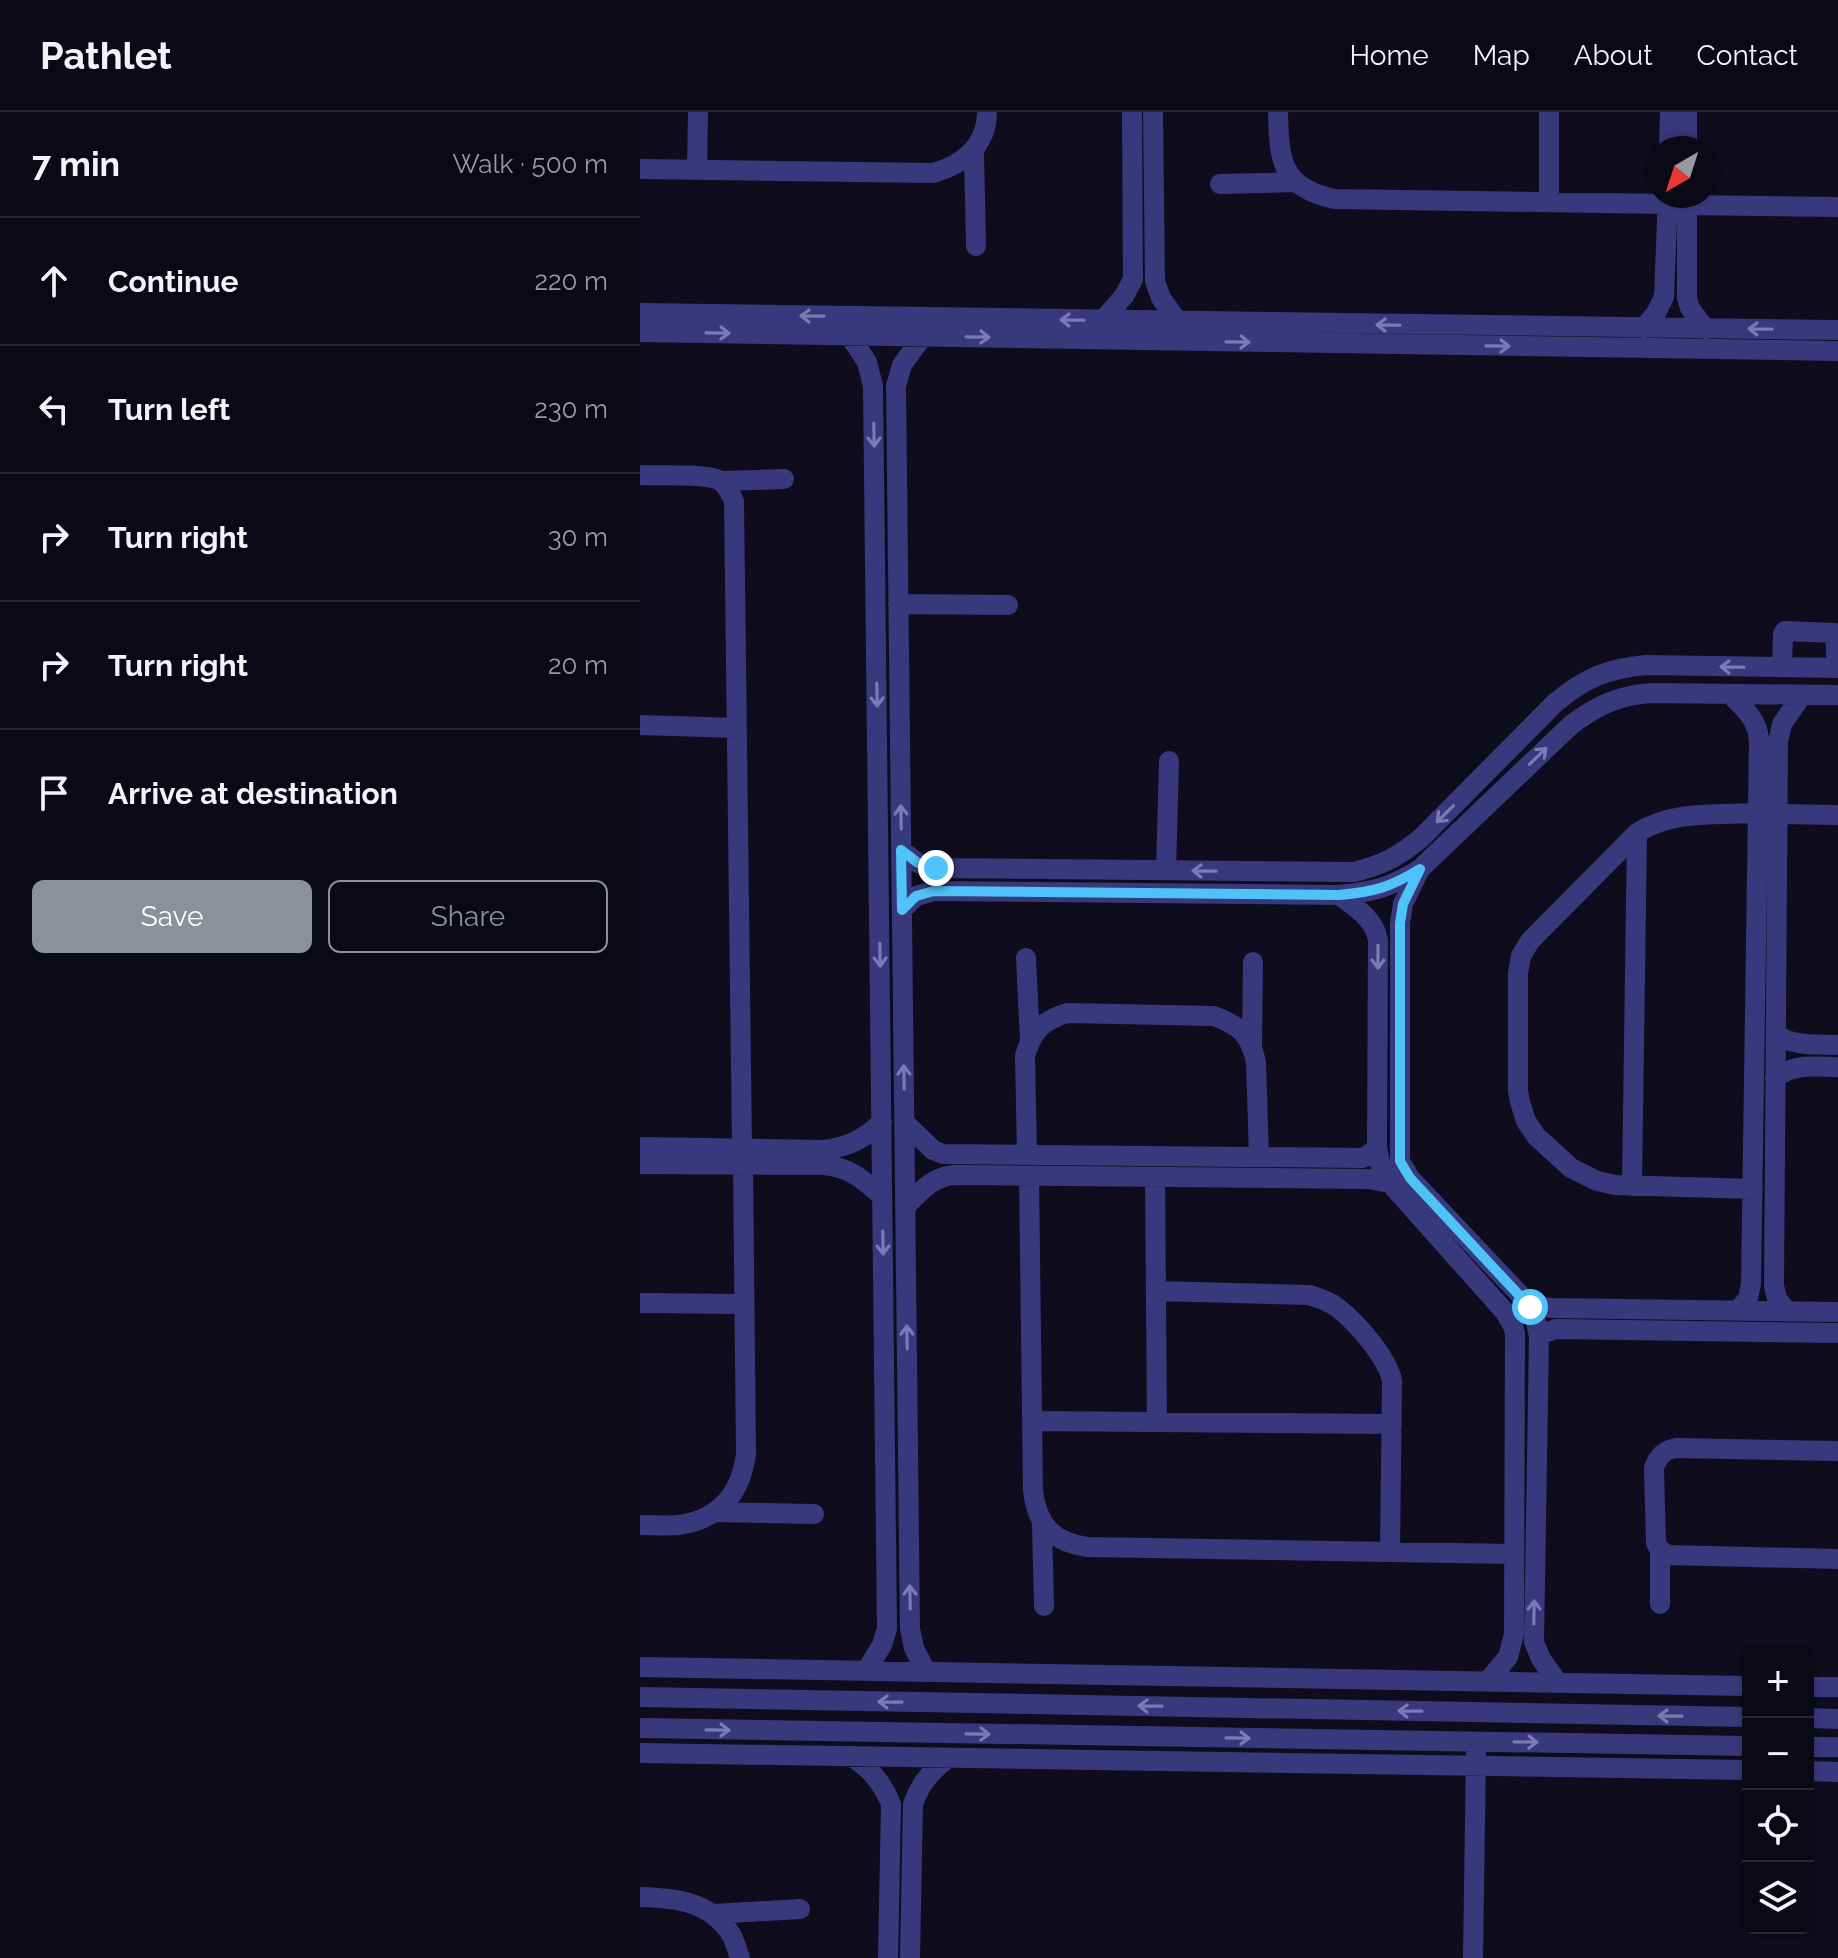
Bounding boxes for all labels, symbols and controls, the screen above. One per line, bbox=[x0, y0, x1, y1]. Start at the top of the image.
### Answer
text: Pathlet bbox=[40, 33, 172, 78]
text: Home bbox=[1349, 39, 1429, 72]
text: Map bbox=[1473, 39, 1530, 72]
text: About bbox=[1574, 39, 1653, 72]
text: Contact bbox=[1697, 39, 1798, 72]
north arrow bbox=[1646, 136, 1718, 208]
text: 7 min bbox=[32, 144, 120, 184]
text: Walk · 500 m bbox=[452, 149, 608, 179]
icon: ahead bbox=[32, 259, 76, 303]
text: Continue bbox=[108, 264, 239, 299]
text: 220 m bbox=[534, 266, 608, 296]
one-way arrow bbox=[799, 308, 826, 324]
one-way arrow bbox=[1059, 312, 1086, 328]
one-way arrow bbox=[1375, 317, 1402, 332]
one-way arrow bbox=[1747, 321, 1774, 337]
one-way arrow bbox=[704, 326, 731, 341]
one-way arrow bbox=[964, 330, 991, 345]
one-way arrow bbox=[1224, 334, 1251, 349]
one-way arrow bbox=[1484, 338, 1511, 353]
icon: left bbox=[32, 387, 76, 431]
text: Turn left bbox=[108, 392, 230, 427]
text: 230 m bbox=[534, 394, 608, 424]
one-way arrow bbox=[866, 421, 882, 448]
icon: right bbox=[32, 515, 76, 559]
text: Turn right bbox=[108, 520, 248, 555]
text: 30 m bbox=[548, 522, 608, 552]
icon: right bbox=[32, 643, 76, 687]
text: Turn right bbox=[108, 648, 248, 683]
text: 20 m bbox=[548, 650, 608, 680]
one-way arrow bbox=[1719, 659, 1746, 674]
one-way arrow bbox=[869, 681, 885, 708]
one-way arrow bbox=[1528, 748, 1548, 766]
icon: arrive bbox=[32, 771, 76, 815]
text: Arrive at destination bbox=[108, 776, 398, 811]
one-way arrow bbox=[893, 804, 909, 831]
one-way arrow bbox=[1435, 804, 1454, 824]
route end bbox=[918, 850, 954, 886]
one-way arrow bbox=[1191, 863, 1218, 879]
button: Save bbox=[32, 880, 312, 953]
button: Share bbox=[328, 880, 608, 953]
one-way arrow bbox=[872, 941, 888, 968]
one-way arrow bbox=[1370, 943, 1386, 970]
one-way arrow bbox=[896, 1064, 912, 1091]
one-way arrow bbox=[875, 1229, 891, 1256]
route start bbox=[1512, 1289, 1548, 1325]
one-way arrow bbox=[899, 1324, 915, 1351]
one-way arrow bbox=[902, 1584, 918, 1611]
one-way arrow bbox=[1526, 1599, 1542, 1626]
map controls bbox=[1742, 1646, 1814, 1934]
button: + bbox=[1742, 1646, 1814, 1718]
one-way arrow bbox=[877, 1694, 904, 1710]
one-way arrow bbox=[1137, 1699, 1164, 1714]
one-way arrow bbox=[1397, 1703, 1424, 1719]
one-way arrow bbox=[1657, 1708, 1684, 1723]
button: − bbox=[1742, 1718, 1814, 1790]
one-way arrow bbox=[704, 1722, 731, 1737]
one-way arrow bbox=[964, 1726, 991, 1741]
one-way arrow bbox=[1224, 1730, 1251, 1746]
one-way arrow bbox=[1512, 1735, 1539, 1750]
button: locate bbox=[1742, 1790, 1814, 1862]
button: layers bbox=[1742, 1862, 1814, 1934]

